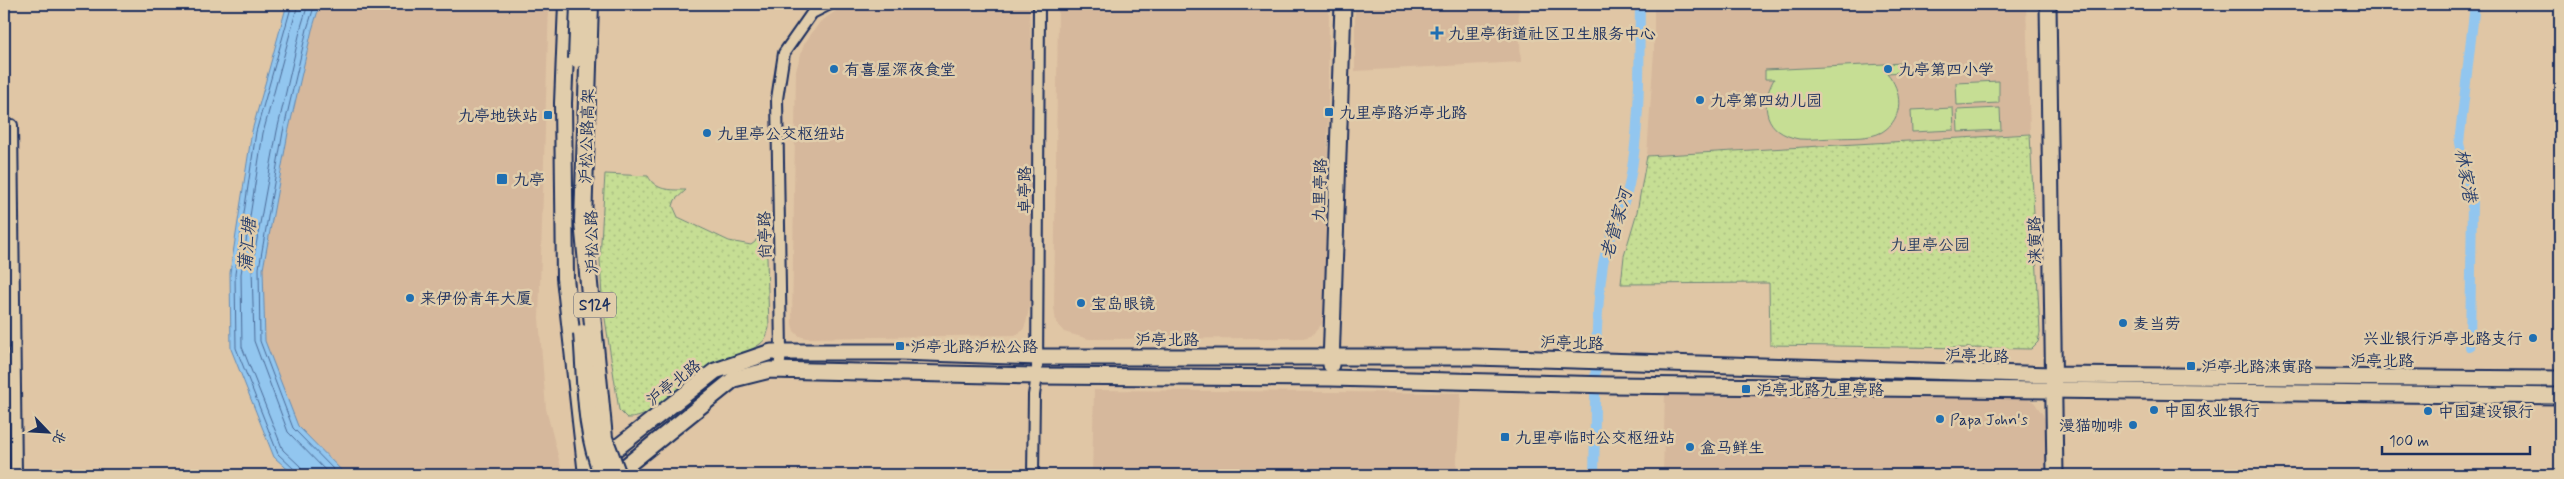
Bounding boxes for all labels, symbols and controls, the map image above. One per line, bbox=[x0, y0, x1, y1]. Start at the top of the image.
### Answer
place label: 九里亭街道社区卫生服务中心 bbox=[1448, 24, 1656, 45]
marker: 九里亭街道社区卫生服务中心 bbox=[1430, 26, 1444, 40]
place label: 有喜屋深夜食堂 bbox=[844, 60, 956, 81]
place label: 九亭第四小学 bbox=[1898, 60, 1994, 81]
marker: 有喜屋深夜食堂 bbox=[828, 63, 840, 75]
marker: 九亭第四小学 bbox=[1882, 63, 1894, 75]
street label: 沪松公路高架 bbox=[575, 88, 600, 184]
place label: 九亭第四幼儿园 bbox=[1710, 91, 1822, 112]
marker: 九亭第四幼儿园 bbox=[1694, 94, 1706, 106]
place label: 九里亭路沪亭北路 bbox=[1339, 103, 1467, 124]
place label: 九亭地铁站 bbox=[458, 106, 538, 127]
marker: 九里亭路沪亭北路 bbox=[1323, 106, 1335, 118]
marker: 九亭地铁站 bbox=[542, 109, 554, 121]
place label: 九里亭公交枢纽站 bbox=[717, 124, 845, 145]
marker: 九里亭公交枢纽站 bbox=[701, 127, 713, 139]
water label: 林家港 bbox=[2449, 147, 2482, 206]
street label: 九里亭路 bbox=[1309, 158, 1332, 222]
street label: 卓亭路 bbox=[1015, 166, 1036, 214]
place label: 九亭 bbox=[513, 170, 545, 191]
marker: 九亭 bbox=[495, 172, 509, 186]
water label: 老管家河 bbox=[1596, 183, 1639, 262]
street label: 沪松公路 bbox=[581, 210, 604, 274]
street label: 尚亭路 bbox=[755, 211, 776, 259]
water label: 蒲汇塘 bbox=[234, 215, 262, 273]
street label: 涞寅路 bbox=[2025, 216, 2046, 264]
park label: 九里亭公园 bbox=[1890, 235, 1970, 256]
place label: 来伊份青年大厦 bbox=[420, 289, 532, 310]
marker: 来伊份青年大厦 bbox=[404, 292, 416, 304]
road number: S124 bbox=[574, 292, 616, 318]
place label: 宝岛眼镜 bbox=[1091, 294, 1155, 315]
marker: 宝岛眼镜 bbox=[1075, 297, 1087, 309]
place label: 麦当劳 bbox=[2133, 314, 2181, 335]
marker: 麦当劳 bbox=[2117, 317, 2129, 329]
place label: 兴业银行沪亭北路支行 bbox=[2363, 329, 2523, 350]
street label: 沪亭北路 bbox=[1135, 330, 1199, 351]
street label: 沪亭北路 bbox=[1540, 332, 1604, 355]
marker: 兴业银行沪亭北路支行 bbox=[2527, 332, 2539, 344]
place label: 沪亭北路沪松公路 bbox=[910, 337, 1038, 358]
marker: 沪亭北路沪松公路 bbox=[894, 340, 906, 352]
street label: 沪亭北路 bbox=[1945, 345, 2009, 368]
street label: 沪亭北路 bbox=[2350, 351, 2414, 372]
street label: 沪亭北路 bbox=[642, 355, 706, 411]
place label: 沪亭北路涞寅路 bbox=[2201, 357, 2313, 378]
marker: 沪亭北路涞寅路 bbox=[2185, 360, 2197, 372]
place label: 沪亭北路九里亭路 bbox=[1756, 380, 1884, 401]
marker: 沪亭北路九里亭路 bbox=[1740, 383, 1752, 395]
place label: 中国农业银行 bbox=[2164, 401, 2260, 422]
place label: 中国建设银行 bbox=[2438, 402, 2534, 423]
marker: 中国农业银行 bbox=[2148, 404, 2160, 416]
marker: 中国建设银行 bbox=[2422, 405, 2434, 417]
north arrow bbox=[22, 406, 72, 456]
place label: Papa John's bbox=[1950, 410, 2028, 431]
marker: Papa John's bbox=[1934, 413, 1946, 425]
place label: 漫猫咖啡 bbox=[2059, 416, 2123, 437]
marker: 漫猫咖啡 bbox=[2127, 419, 2139, 431]
scale bar bbox=[2382, 424, 2529, 456]
text: 北 bbox=[48, 427, 70, 447]
place label: 九里亭临时公交枢纽站 bbox=[1515, 428, 1675, 449]
marker: 九里亭临时公交枢纽站 bbox=[1499, 431, 1511, 443]
text: 100 m bbox=[2389, 432, 2429, 452]
place label: 盒马鲜生 bbox=[1700, 438, 1764, 459]
marker: 盒马鲜生 bbox=[1684, 441, 1696, 453]

